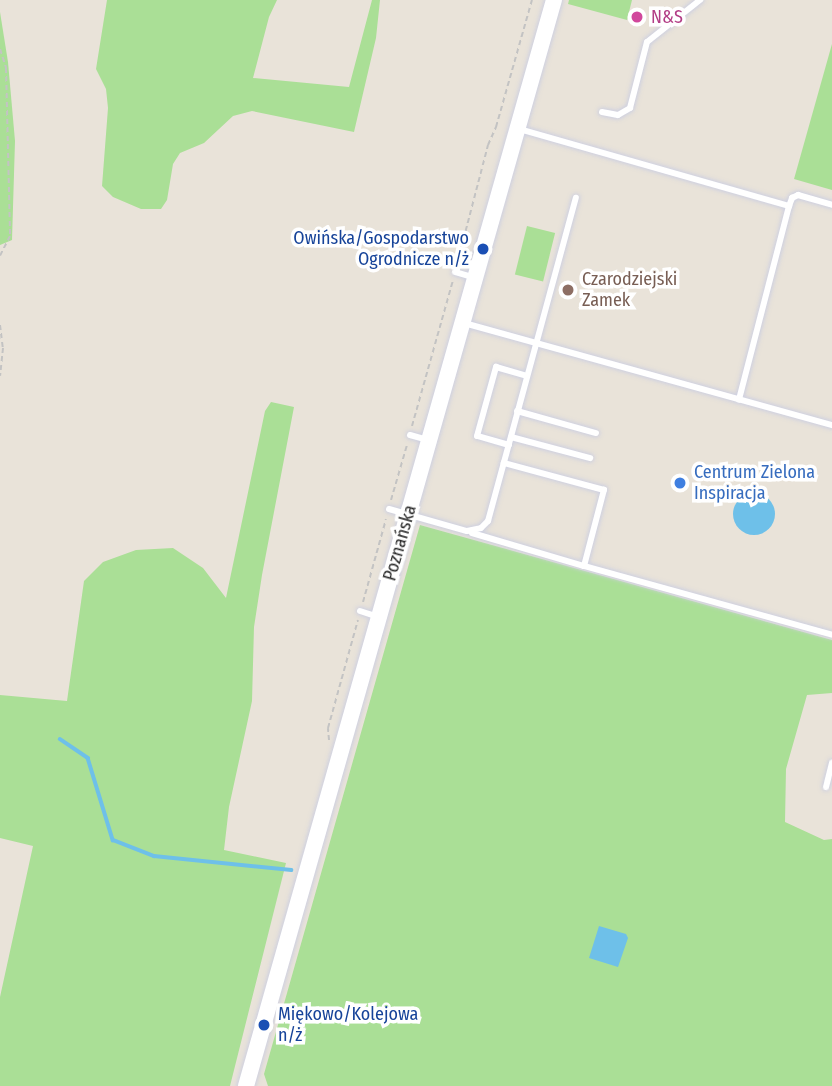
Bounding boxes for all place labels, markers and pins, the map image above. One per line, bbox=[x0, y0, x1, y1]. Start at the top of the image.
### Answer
place label: N&S bbox=[651, 6, 683, 28]
marker: N&S bbox=[629, 9, 645, 25]
place label: Owińska/Gospodarstwo Ogrodnicze n/ż bbox=[293, 228, 469, 270]
marker: Owińska/Gospodarstwo Ogrodnicze n/ż bbox=[475, 241, 491, 257]
place label: Czarodziejski Zamek bbox=[582, 269, 677, 312]
marker: Czarodziejski Zamek bbox=[560, 282, 576, 298]
place label: Centrum Zielona Inspiracja bbox=[694, 462, 815, 504]
marker: Centrum Zielona Inspiracja bbox=[672, 475, 688, 491]
place label: Miękowo/Kolejowa n/ż bbox=[278, 1004, 418, 1046]
marker: Miękowo/Kolejowa n/ż bbox=[256, 1017, 272, 1033]

